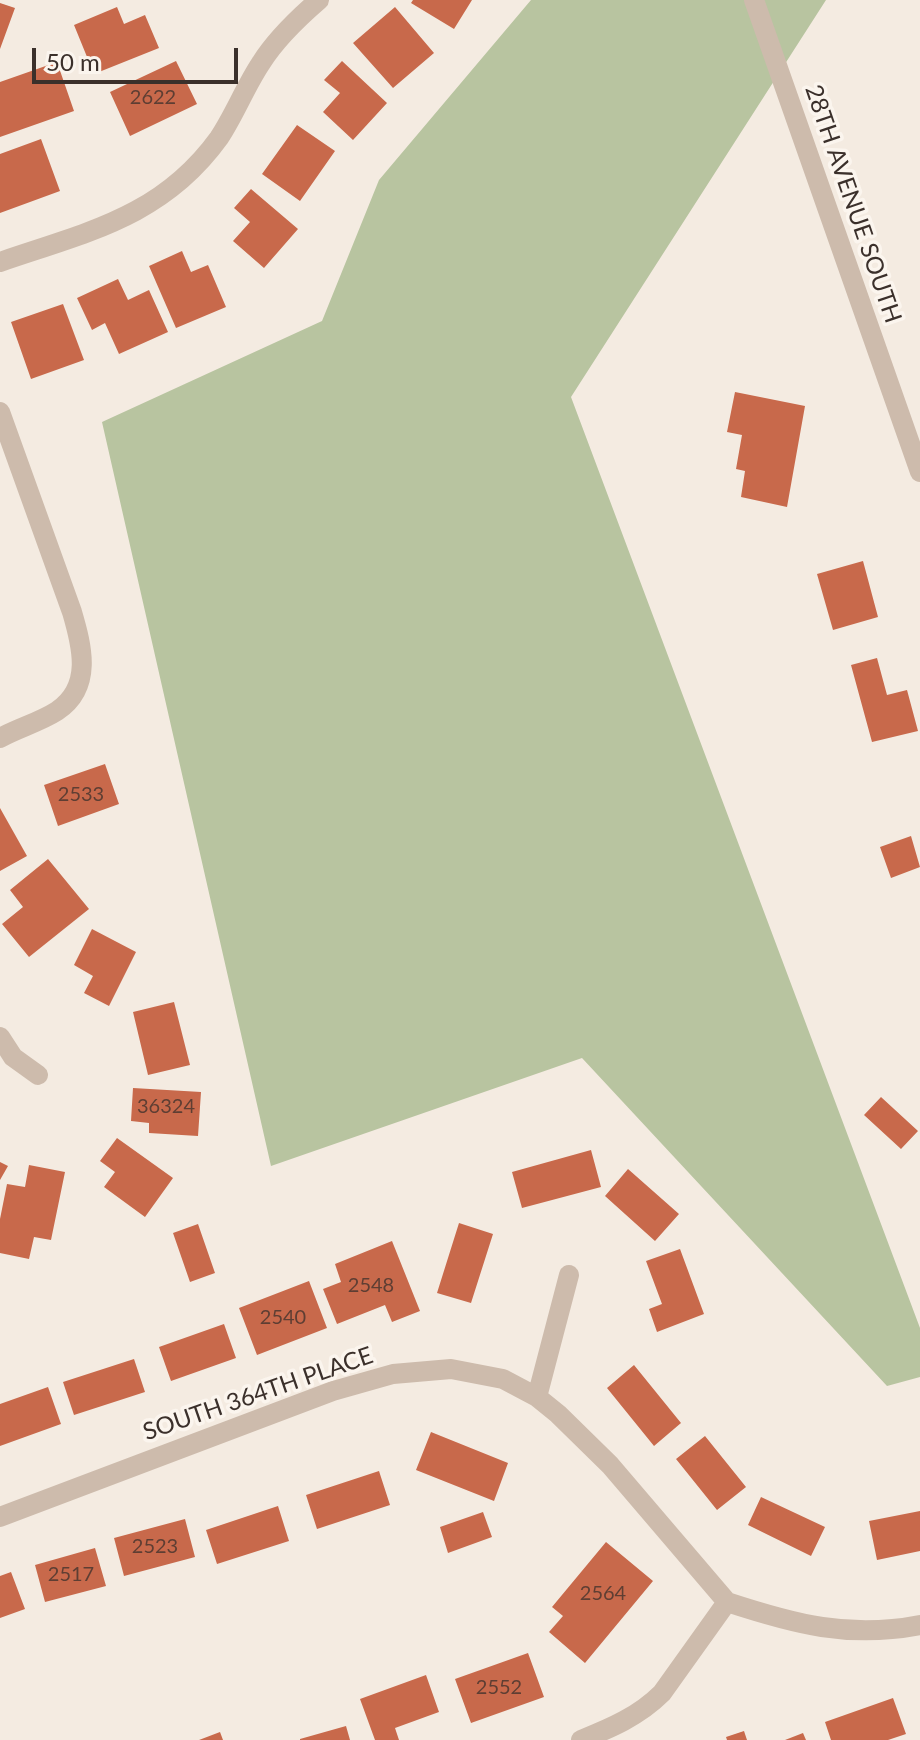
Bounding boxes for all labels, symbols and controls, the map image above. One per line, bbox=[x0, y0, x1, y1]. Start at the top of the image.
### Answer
scale bar bbox=[36, 32, 242, 82]
text: 50 m bbox=[46, 47, 100, 76]
street label: 28TH AVENUE SOUTH bbox=[799, 81, 907, 327]
house number: 2622 bbox=[130, 86, 176, 110]
house number: 2533 bbox=[58, 783, 104, 807]
house number: 36324 bbox=[137, 1095, 195, 1119]
house number: 2548 bbox=[348, 1274, 394, 1298]
house number: 2540 bbox=[260, 1306, 306, 1330]
street label: SOUTH 364TH PLACE bbox=[139, 1341, 377, 1447]
house number: 2523 bbox=[132, 1535, 178, 1559]
house number: 2517 bbox=[48, 1563, 94, 1587]
house number: 2564 bbox=[580, 1582, 626, 1606]
house number: 2552 bbox=[476, 1676, 522, 1700]

